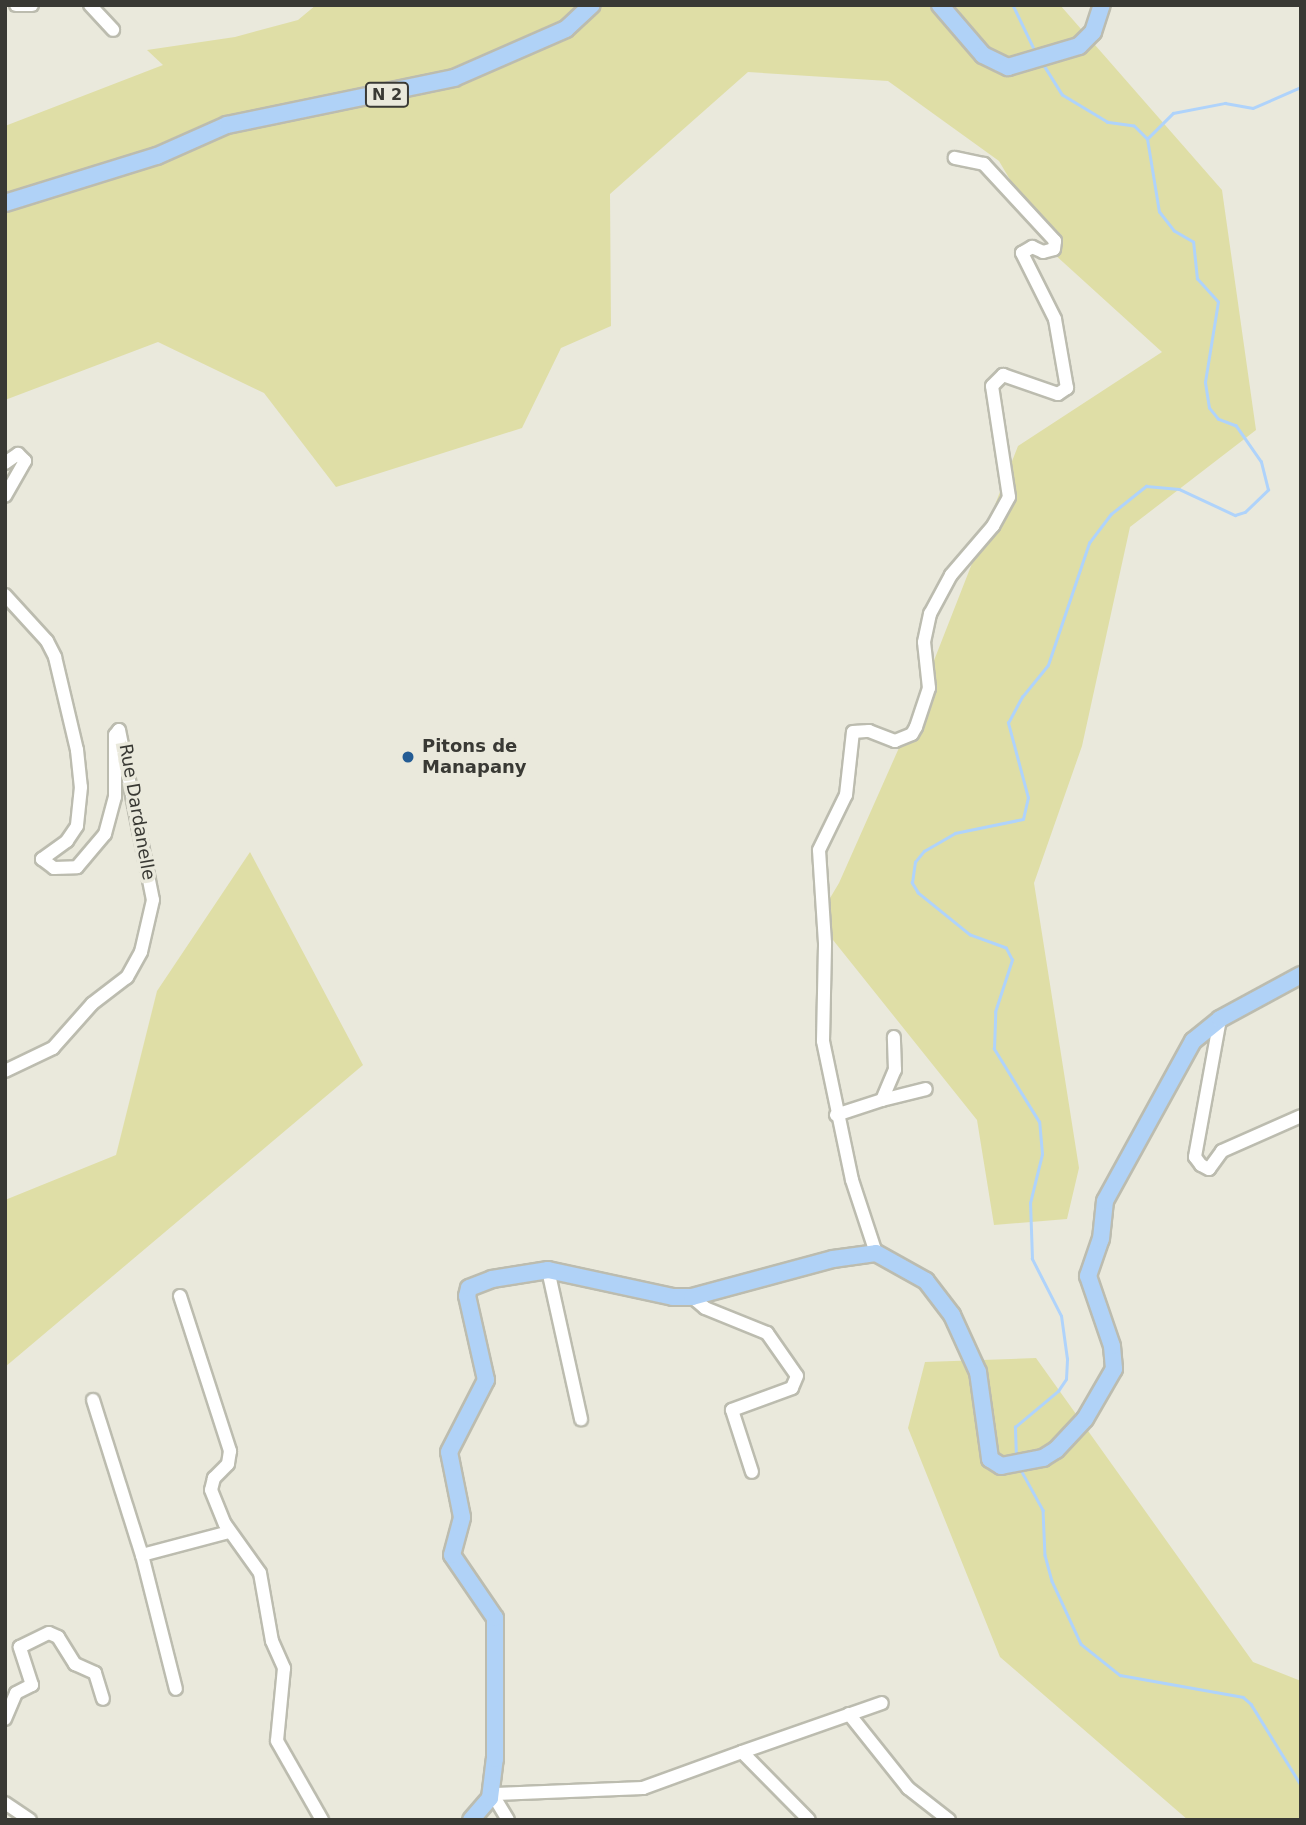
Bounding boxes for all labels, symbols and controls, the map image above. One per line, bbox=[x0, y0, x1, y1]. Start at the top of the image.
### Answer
road number: N 2 bbox=[364, 82, 410, 108]
place label: Pitons de Manapany bbox=[422, 736, 527, 778]
street label: Rue Dardanelle bbox=[114, 742, 160, 882]
marker: Pitons de Manapany bbox=[400, 749, 416, 765]

